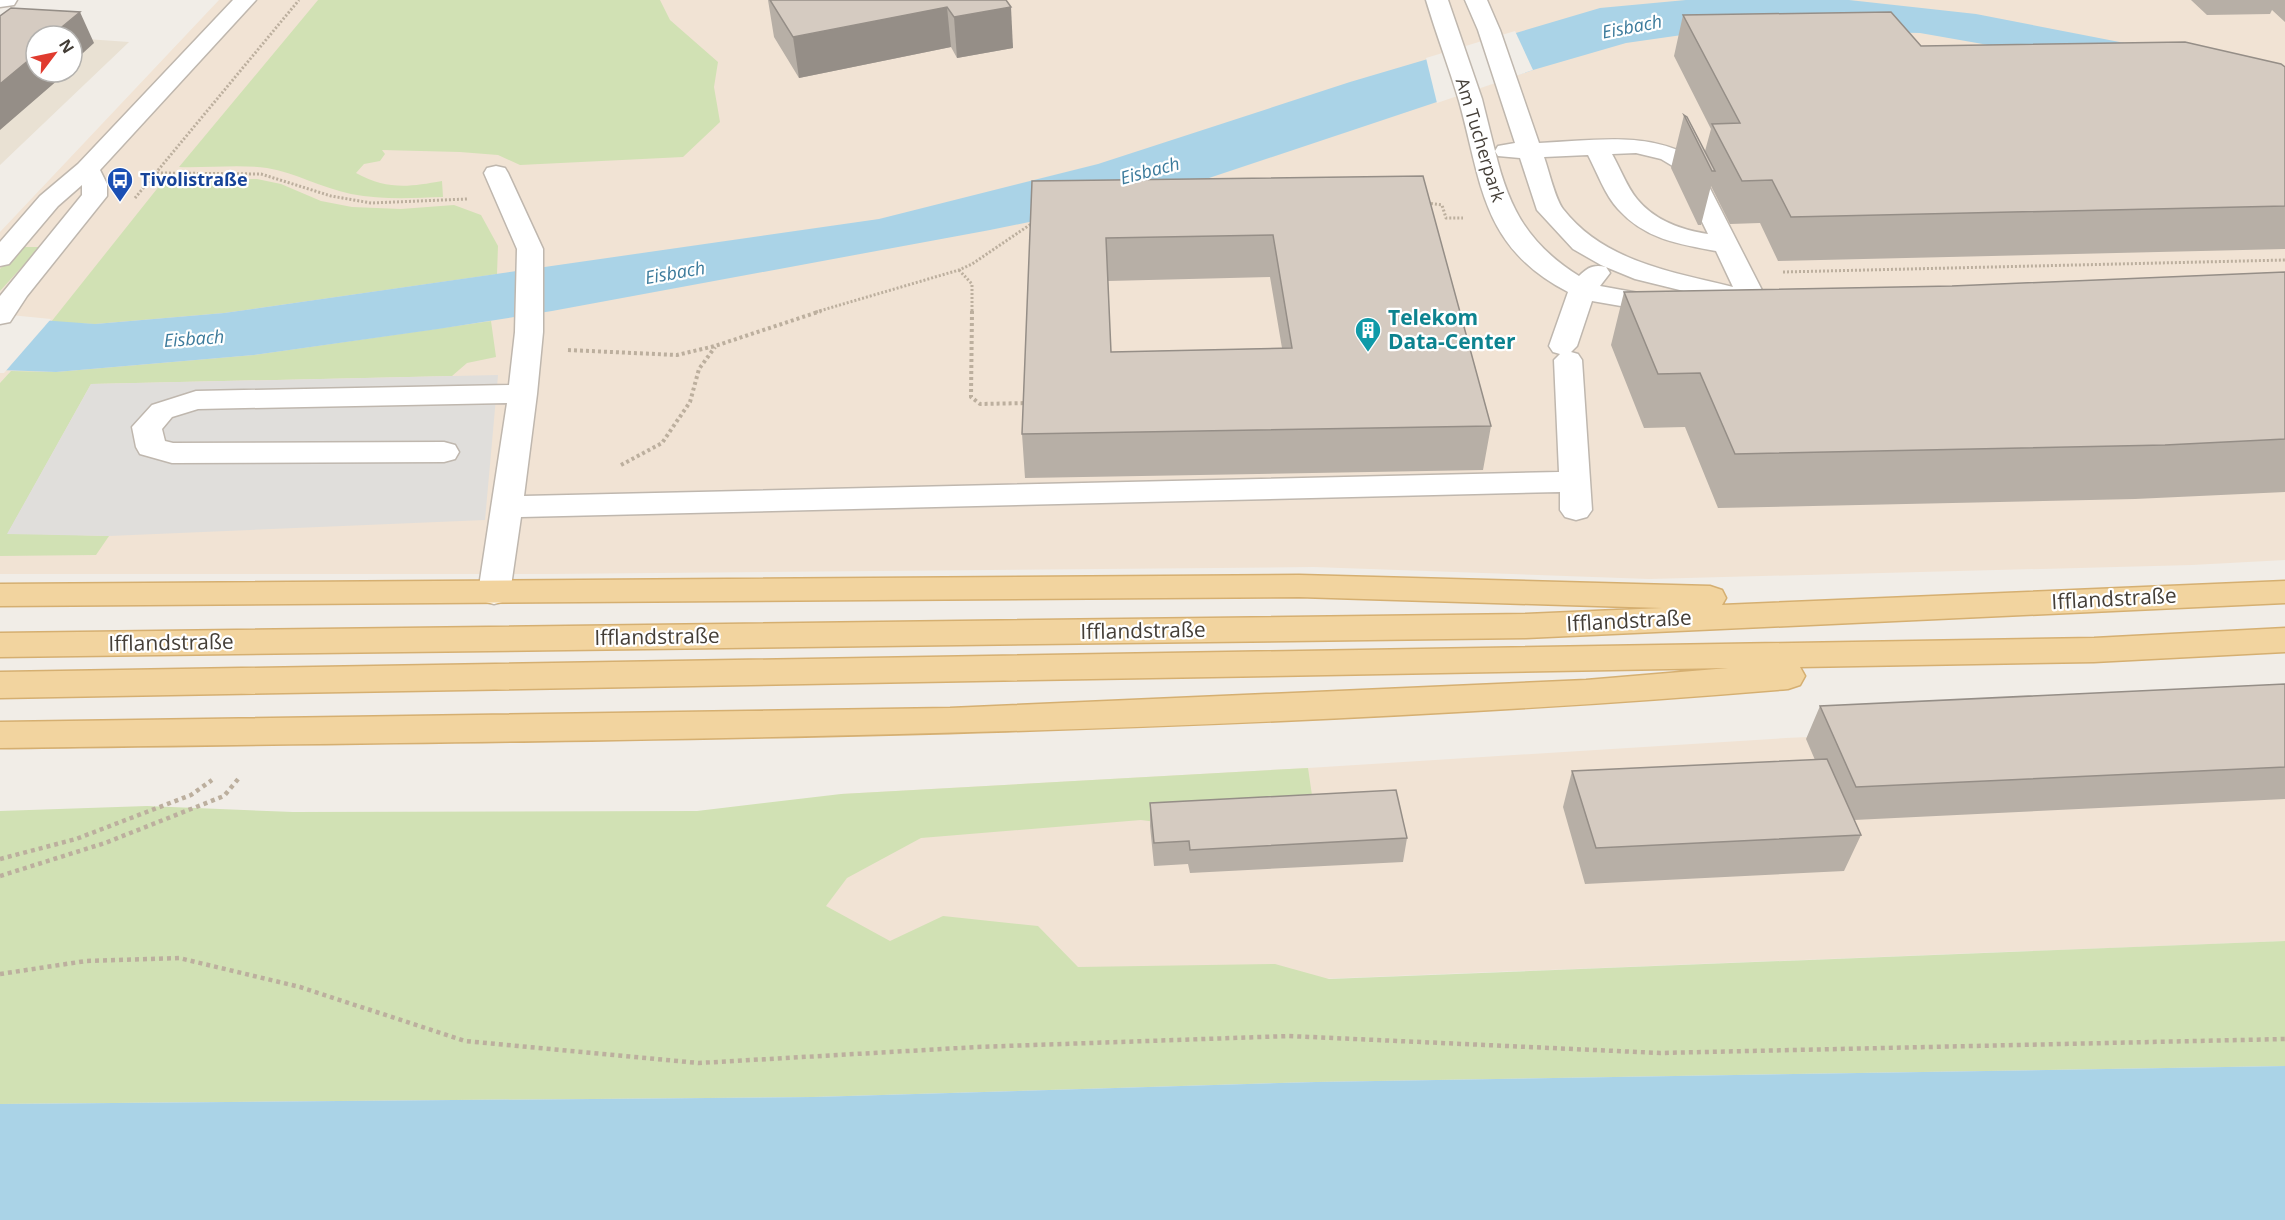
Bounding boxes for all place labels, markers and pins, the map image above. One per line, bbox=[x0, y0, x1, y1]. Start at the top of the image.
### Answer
bus stop icon: Tivolistraße bbox=[105, 165, 135, 203]
place label: Tivolistraße bbox=[140, 167, 248, 191]
place label: Telekom Data-Center bbox=[1388, 303, 1516, 355]
building icon: Telekom Data-Center bbox=[1353, 315, 1383, 353]

